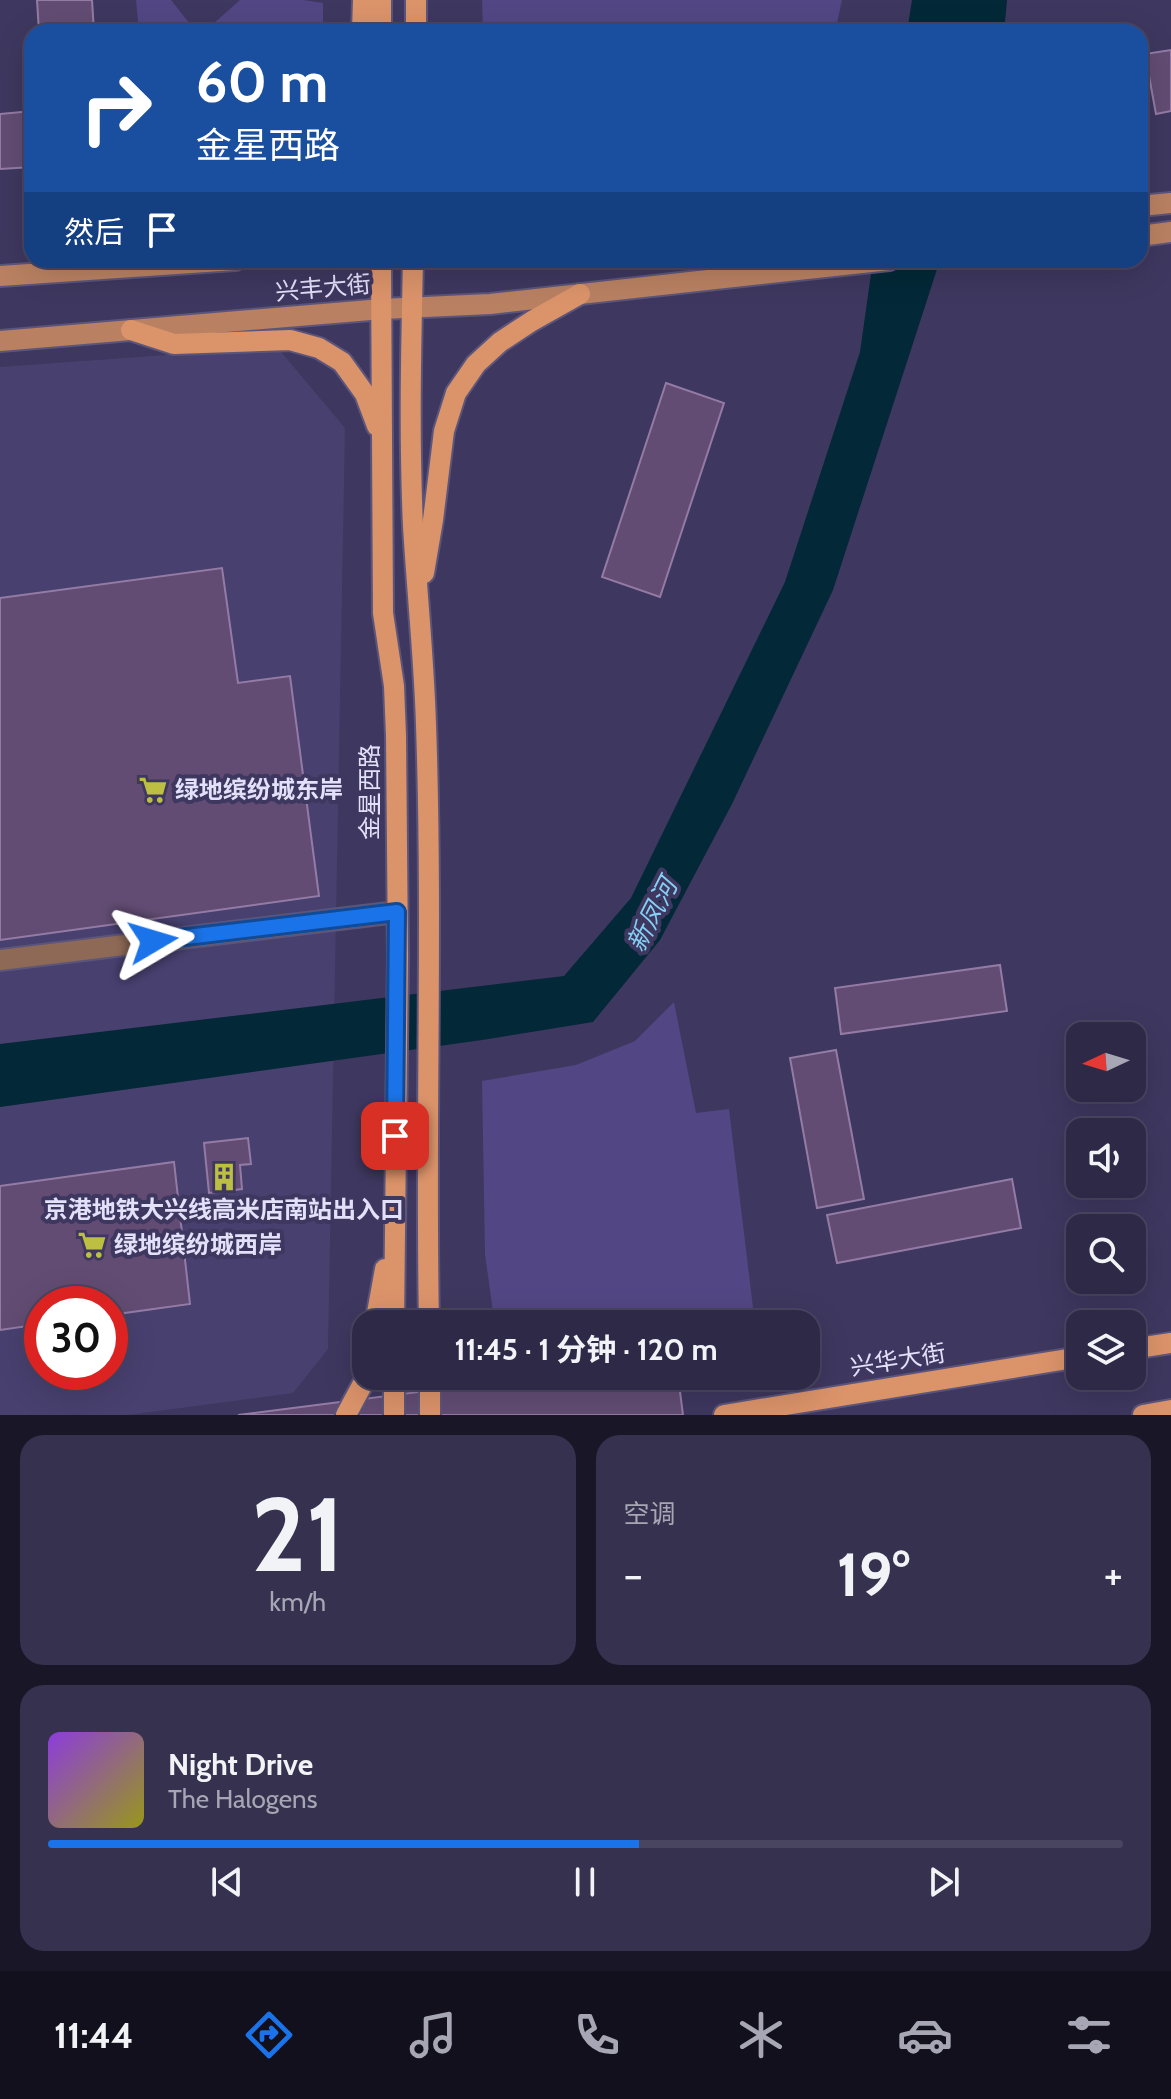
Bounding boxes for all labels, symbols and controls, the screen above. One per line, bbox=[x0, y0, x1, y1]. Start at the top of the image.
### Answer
text: 60 m bbox=[196, 48, 328, 116]
icon: right bbox=[64, 56, 168, 160]
text: 金星西路 bbox=[196, 123, 340, 167]
icon: arrive bbox=[140, 208, 184, 252]
text: 然后 bbox=[64, 214, 124, 251]
street label: 兴丰大街 bbox=[274, 269, 372, 306]
street label: 金星西路 bbox=[355, 744, 384, 840]
supermarket icon: 绿地缤纷城东岸 bbox=[138, 775, 168, 805]
place label: 绿地缤纷城东岸 bbox=[175, 775, 343, 804]
water label: 新凤河 bbox=[620, 869, 686, 957]
position arrow bbox=[111, 899, 195, 983]
north arrow bbox=[1066, 1022, 1146, 1102]
map controls bbox=[1066, 1022, 1146, 1390]
pin bbox=[361, 1102, 429, 1170]
icon: arrive bbox=[373, 1114, 417, 1158]
button: sound bbox=[1066, 1118, 1146, 1198]
building icon: 京港地铁大兴线高米店南站出入口 bbox=[209, 1162, 239, 1192]
place label: 京港地铁大兴线高米店南站出入口 bbox=[44, 1195, 404, 1224]
button: search bbox=[1066, 1214, 1146, 1294]
supermarket icon: 绿地缤纷城西岸 bbox=[77, 1230, 107, 1260]
place label: 绿地缤纷城西岸 bbox=[114, 1230, 282, 1259]
speed limit sign: 30 bbox=[24, 1286, 128, 1390]
button: layers bbox=[1066, 1310, 1146, 1390]
text: 11:45 · 1 分钟 · 120 m bbox=[454, 1331, 718, 1368]
street label: 兴华大街 bbox=[848, 1338, 948, 1381]
text: 21 bbox=[251, 1471, 344, 1597]
text: 空调 bbox=[624, 1498, 676, 1530]
text: 19° bbox=[837, 1538, 910, 1611]
text: − bbox=[624, 1548, 643, 1601]
text: + bbox=[1104, 1548, 1123, 1601]
text: km/h bbox=[269, 1586, 326, 1618]
text: Night Drive bbox=[168, 1746, 313, 1783]
text: The Halogens bbox=[168, 1783, 317, 1815]
icon: previous bbox=[205, 1860, 249, 1904]
icon: pause bbox=[563, 1860, 607, 1904]
icon: next bbox=[922, 1860, 966, 1904]
icon: directions bbox=[241, 2007, 297, 2063]
icon: music bbox=[405, 2007, 461, 2063]
icon: phone bbox=[569, 2007, 625, 2063]
icon: climate bbox=[733, 2007, 789, 2063]
icon: car bbox=[897, 2007, 953, 2063]
icon: filters bbox=[1061, 2007, 1117, 2063]
text: 11:44 bbox=[54, 2013, 133, 2057]

